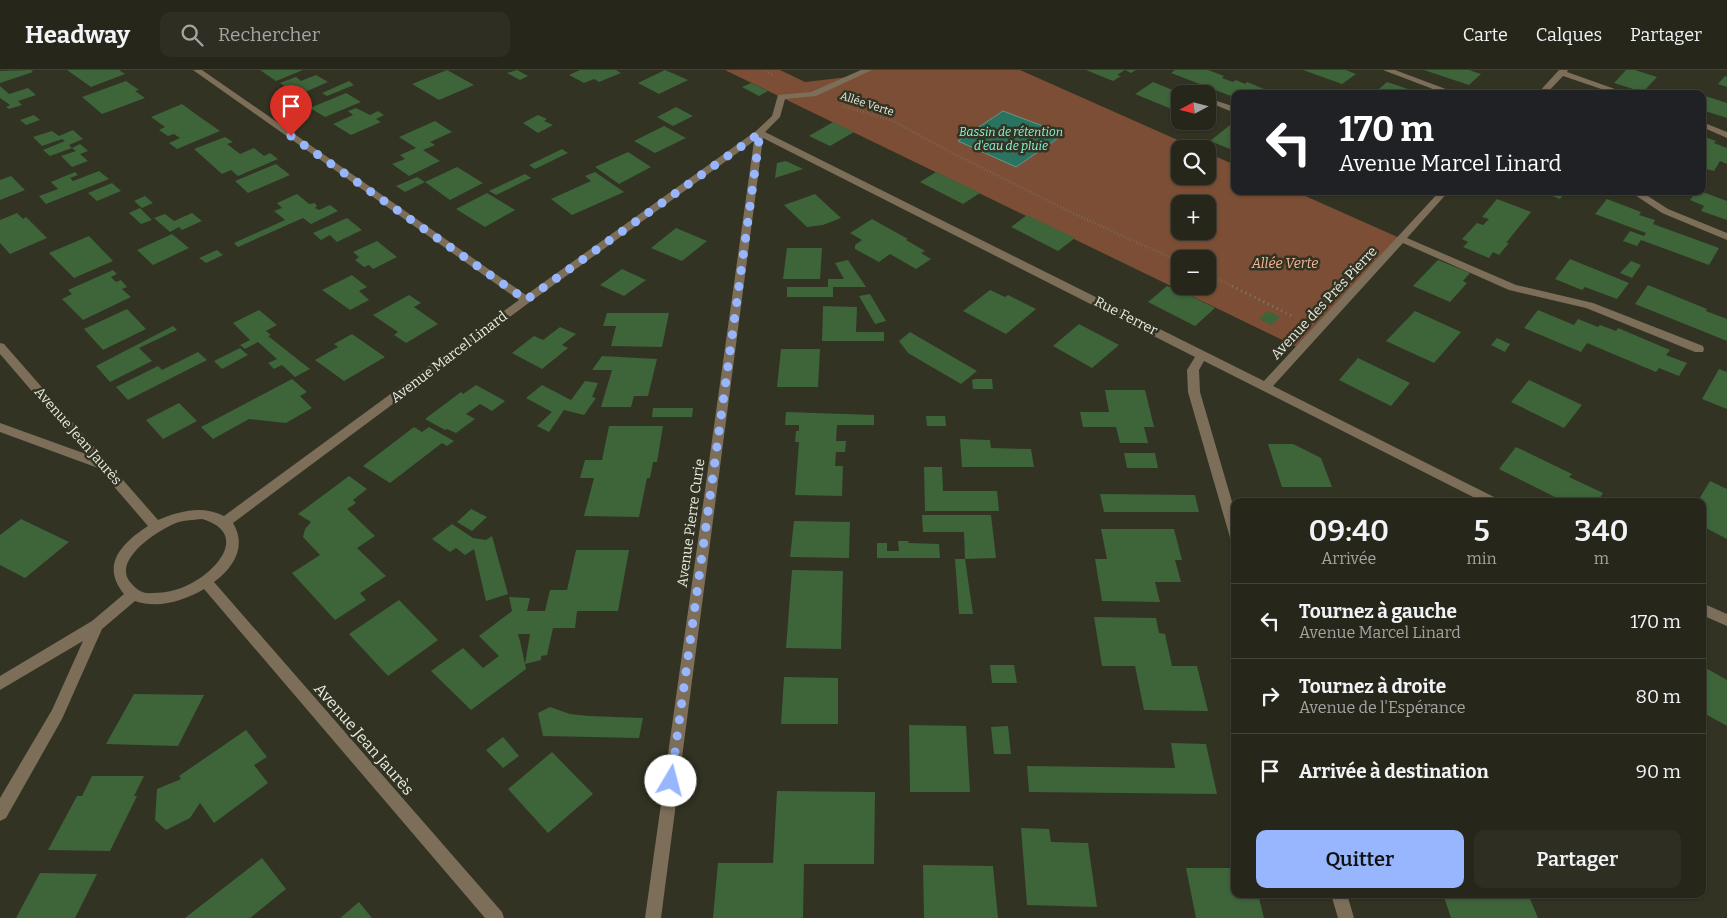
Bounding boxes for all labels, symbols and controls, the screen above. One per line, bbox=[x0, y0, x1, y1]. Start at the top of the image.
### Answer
search box bbox=[160, 12, 510, 57]
text: Headway bbox=[25, 21, 130, 49]
icon: search bbox=[178, 21, 206, 49]
text: Rechercher bbox=[218, 23, 320, 46]
text: Carte bbox=[1463, 24, 1508, 46]
text: Calques bbox=[1536, 24, 1602, 46]
text: Partager bbox=[1630, 24, 1702, 46]
pin bbox=[270, 85, 312, 136]
north arrow bbox=[1171, 85, 1216, 130]
map controls bbox=[1171, 85, 1216, 295]
street label: Allée Verte bbox=[838, 89, 896, 119]
icon: arrive bbox=[277, 92, 305, 120]
text: 170 m bbox=[1339, 108, 1434, 150]
icon: left bbox=[1256, 110, 1321, 175]
water label: Bassin de rétention d'eau de pluie bbox=[959, 125, 1063, 153]
button: search bbox=[1171, 140, 1216, 185]
text: Avenue Marcel Linard bbox=[1339, 150, 1561, 177]
button: + bbox=[1171, 195, 1216, 240]
street label: Avenue des Prés Pierre bbox=[1267, 243, 1381, 363]
button: − bbox=[1171, 250, 1216, 295]
park label: Allée Verte bbox=[1251, 255, 1318, 272]
street label: Rue Ferrer bbox=[1092, 293, 1160, 339]
street label: Avenue Marcel Linard bbox=[387, 308, 511, 406]
street label: Avenue Jean Jaurès bbox=[31, 384, 125, 488]
street label: Avenue Pierre Curie bbox=[674, 458, 708, 588]
text: 09:40 bbox=[1308, 513, 1389, 549]
text: 5 bbox=[1474, 513, 1490, 549]
text: 340 bbox=[1574, 513, 1629, 549]
text: Arrivée bbox=[1321, 549, 1376, 568]
text: min bbox=[1467, 549, 1497, 568]
text: m bbox=[1594, 549, 1609, 568]
text: Tournez à gauche bbox=[1299, 600, 1457, 623]
icon: left bbox=[1256, 607, 1284, 635]
text: 170 m bbox=[1630, 610, 1681, 633]
text: Avenue Marcel Linard bbox=[1299, 623, 1461, 642]
text: Tournez à droite bbox=[1299, 675, 1446, 698]
street label: Avenue Jean Jaurès bbox=[310, 679, 418, 799]
icon: right bbox=[1256, 682, 1284, 710]
text: 80 m bbox=[1635, 685, 1681, 708]
text: Avenue de l'Espérance bbox=[1299, 698, 1466, 717]
position arrow bbox=[644, 754, 696, 806]
icon: arrive bbox=[1256, 757, 1284, 785]
text: Arrivée à destination bbox=[1299, 760, 1489, 783]
text: 90 m bbox=[1636, 760, 1681, 783]
button: Quitter bbox=[1256, 830, 1464, 888]
button: Partager bbox=[1474, 830, 1681, 888]

